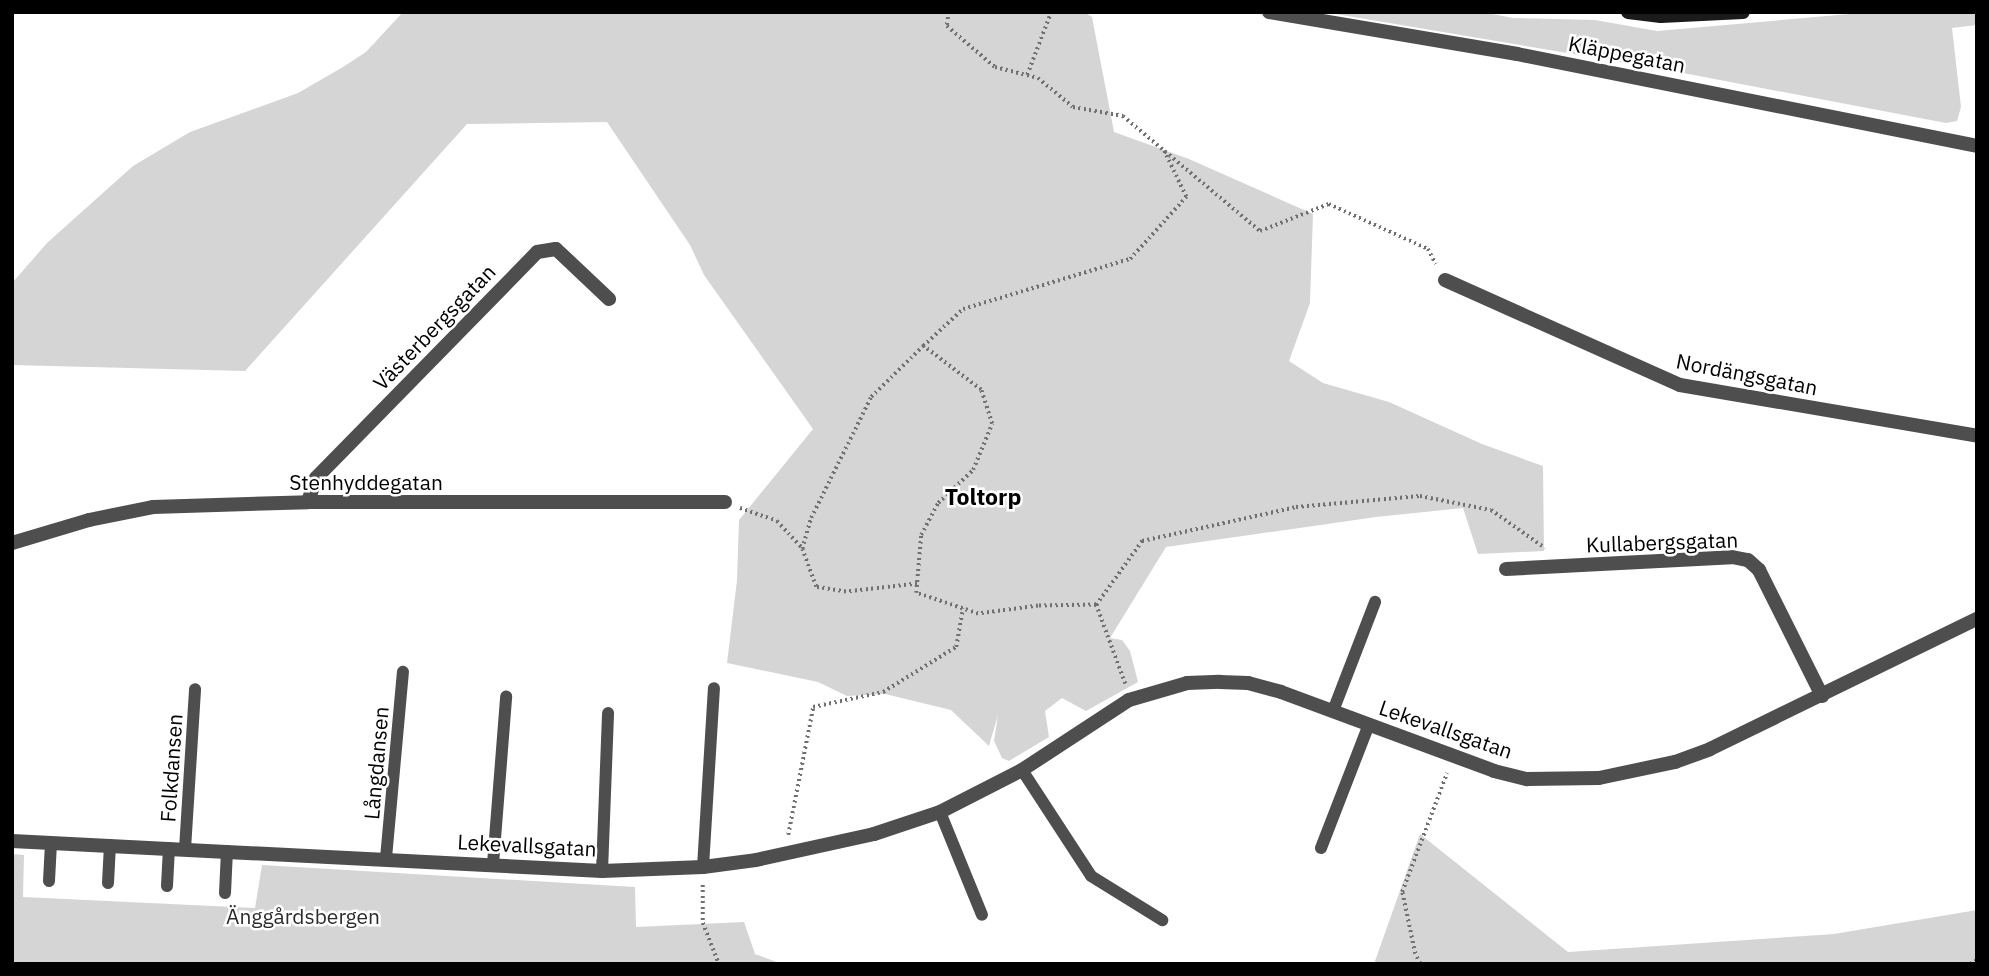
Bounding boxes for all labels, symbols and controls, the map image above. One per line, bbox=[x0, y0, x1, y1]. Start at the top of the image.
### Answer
street label: Kläppegatan bbox=[1566, 30, 1688, 78]
street label: Västerbergsgatan bbox=[368, 259, 500, 395]
street label: Nordängsgatan bbox=[1674, 348, 1820, 400]
street label: Stenhyddegatan bbox=[289, 469, 443, 495]
district label: Toltorp bbox=[945, 482, 1021, 510]
street label: Kullabergsgatan bbox=[1585, 527, 1739, 557]
street label: Lekevallsgatan bbox=[1376, 694, 1516, 764]
street label: Långdansen bbox=[358, 705, 394, 821]
street label: Folkdansen bbox=[155, 713, 187, 823]
street label: Lekevallsgatan bbox=[457, 829, 597, 861]
park label: Änggårdsbergen bbox=[226, 903, 380, 929]

